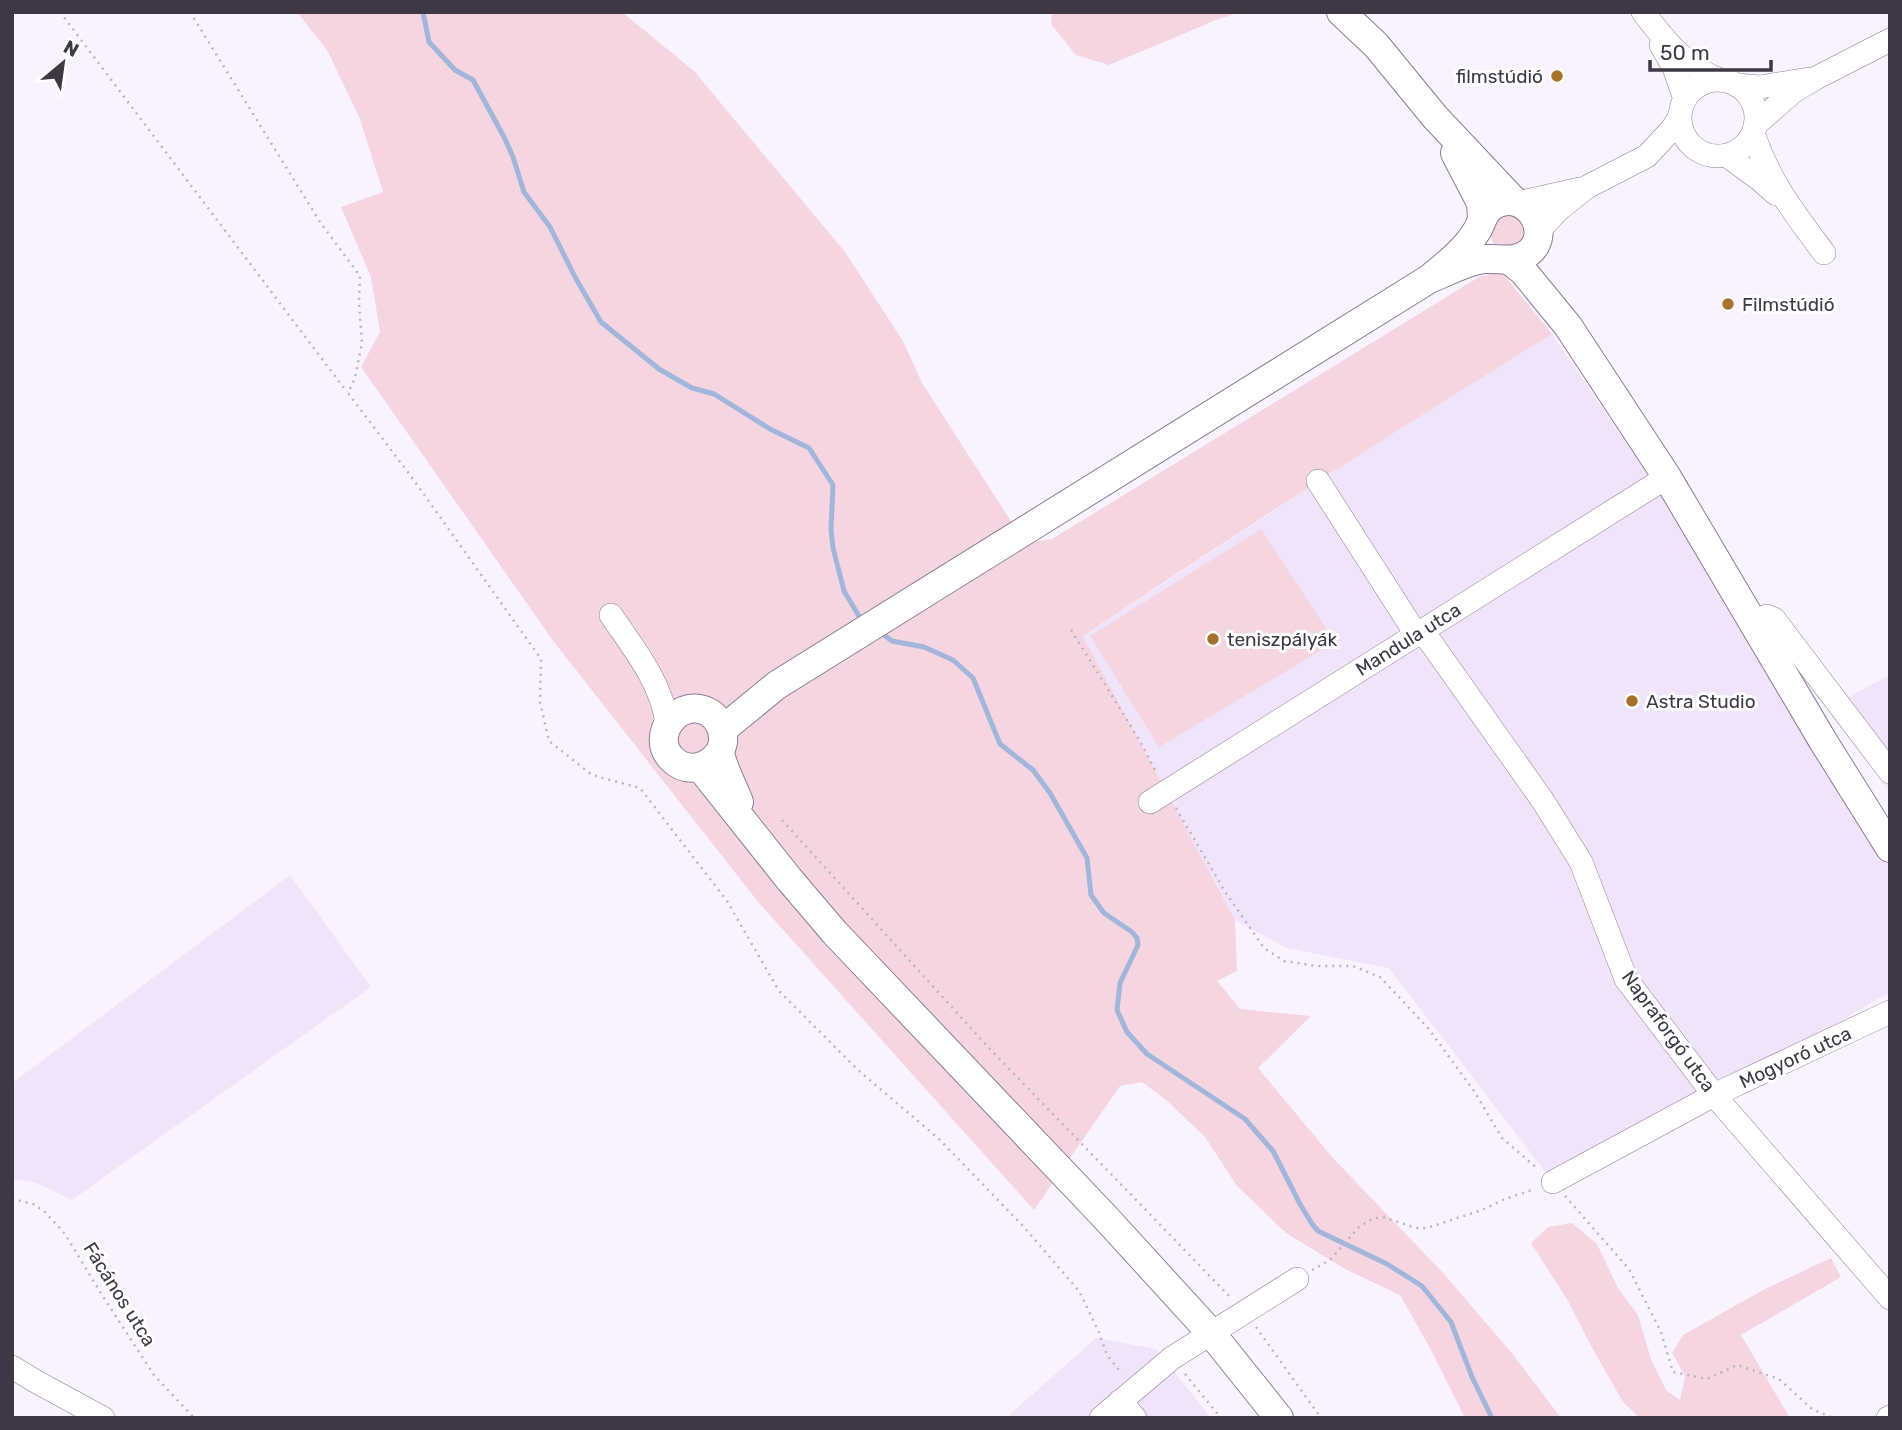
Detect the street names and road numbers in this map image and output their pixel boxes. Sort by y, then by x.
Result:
street label: Mandula utca [1352,598,1465,681]
street label: Napraforgó utca [1617,966,1720,1096]
street label: Mogyoró utca [1736,1021,1855,1093]
street label: Fácános utca [78,1238,161,1351]

